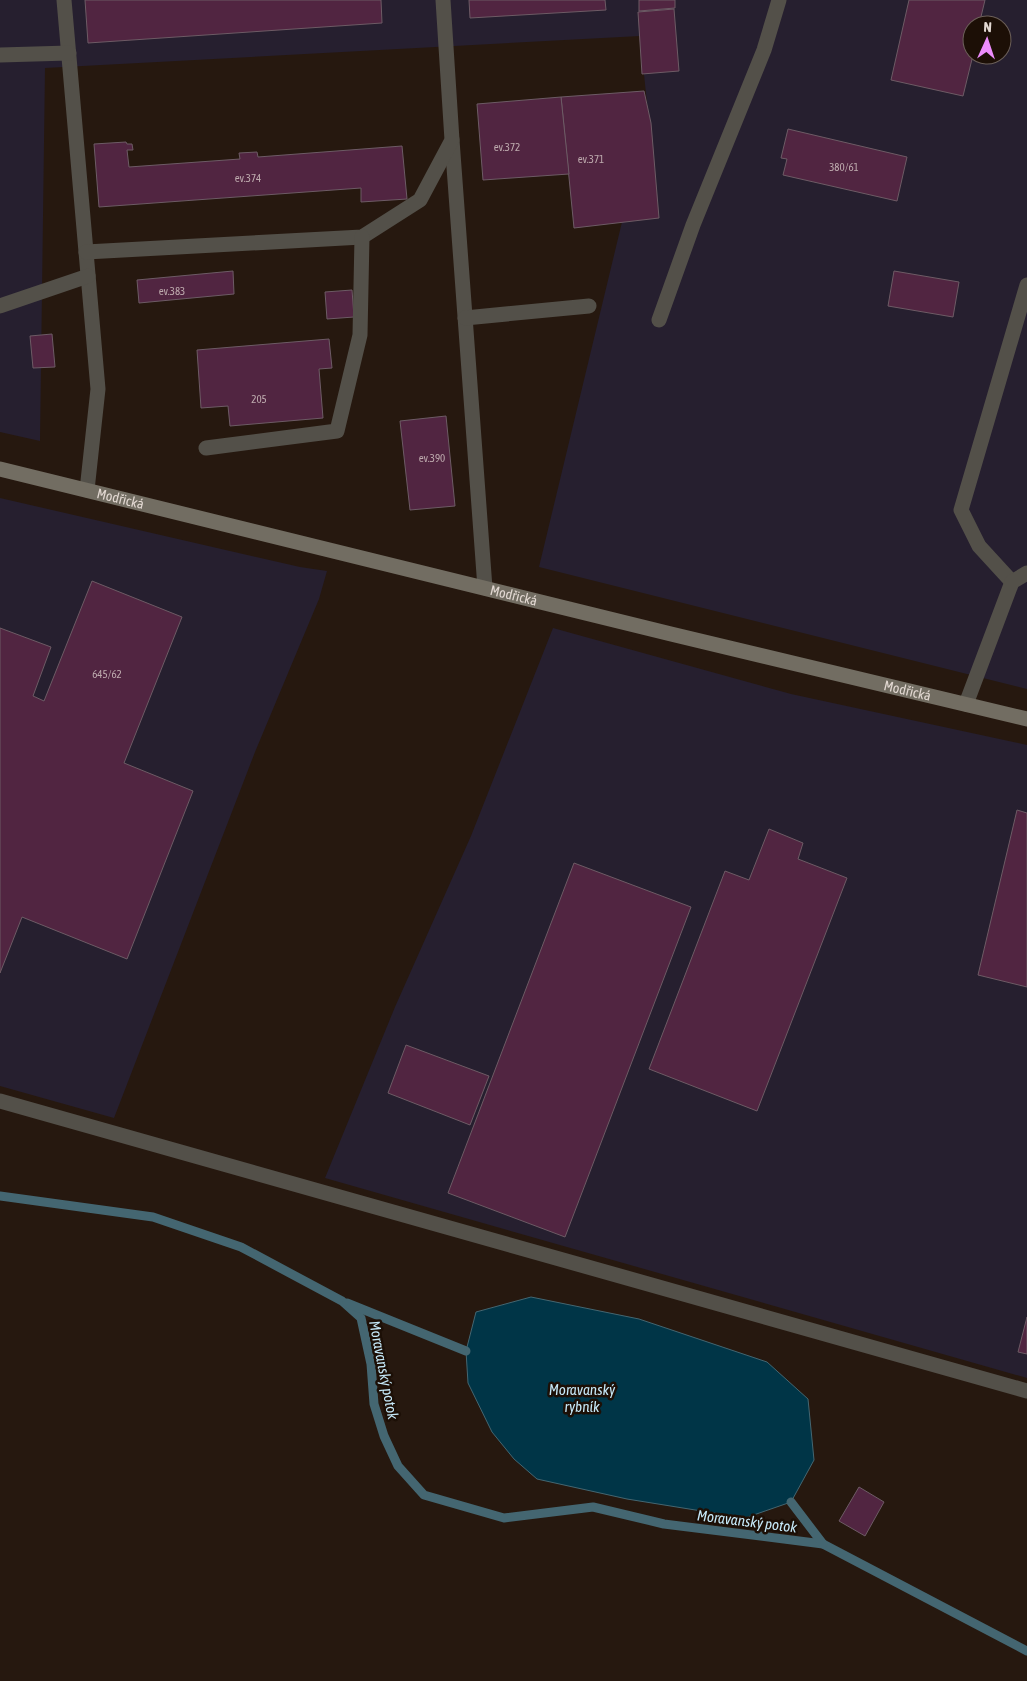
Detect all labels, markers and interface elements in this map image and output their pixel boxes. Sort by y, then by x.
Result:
north arrow [962,15,1012,65]
text: N [983,19,992,35]
house number: ev.372 [494,141,520,153]
house number: ev.371 [578,153,604,165]
house number: 380/61 [829,161,859,173]
house number: ev.374 [235,172,261,184]
house number: ev.383 [159,285,185,297]
house number: 205 [251,393,267,405]
house number: ev.390 [419,452,445,464]
street label: Modřická [95,485,146,512]
street label: Modřická [489,582,539,609]
house number: 645/62 [92,668,122,680]
street label: Modřická [882,677,933,704]
water label: Moravanský potok [366,1319,402,1421]
water label: Moravanský rybník [549,1381,616,1415]
water label: Moravanský potok [696,1506,798,1536]

